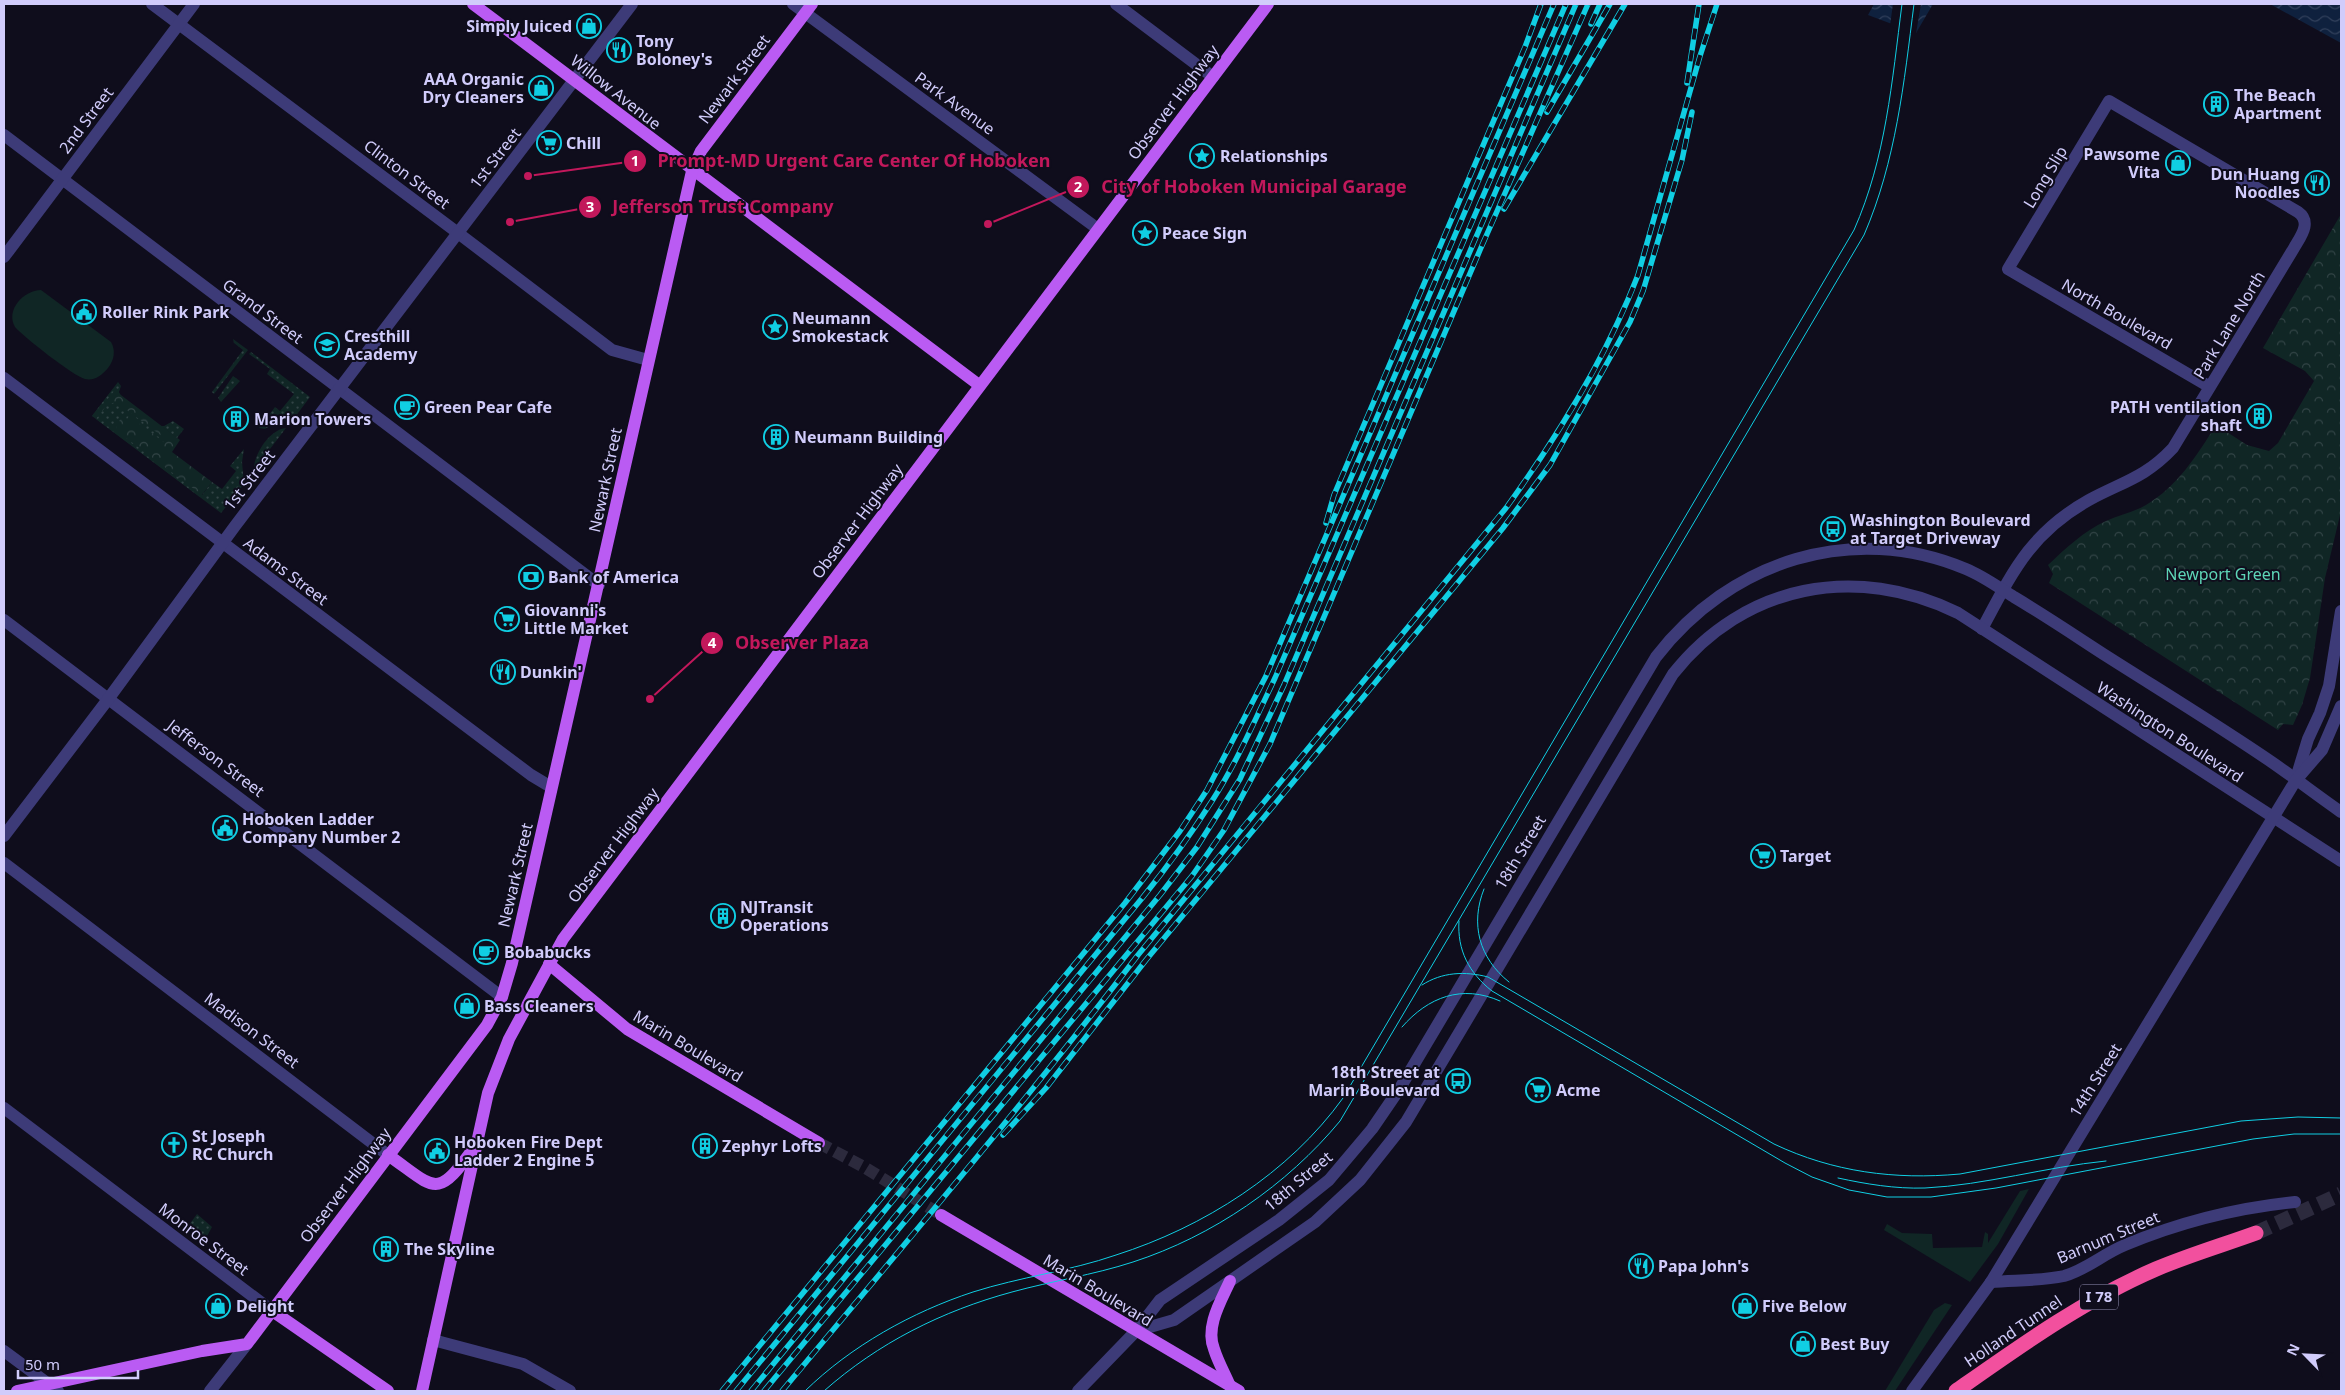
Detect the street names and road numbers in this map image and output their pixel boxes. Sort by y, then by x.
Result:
street label: Newark Street [693,30,775,128]
street label: Observer Highway [1122,39,1224,164]
street label: Willow Avenue [566,50,666,134]
street label: Park Avenue [910,66,1000,140]
street label: 2nd Street [54,82,118,158]
street label: 1st Street [464,123,526,193]
street label: Clinton Street [359,134,455,214]
street label: Long Slip [2018,142,2072,212]
street label: Park Lane North [2188,267,2270,383]
street label: Grand Street [218,273,308,349]
street label: North Boulevard [2058,273,2176,355]
street label: Newark Street [583,425,627,534]
street label: 1st Street [218,445,280,515]
street label: Observer Highway [806,458,908,583]
street label: Adams Street [239,532,333,610]
street label: Washington Boulevard [2093,676,2247,788]
street label: Jefferson Street [161,713,269,802]
street label: Observer Highway [562,782,664,907]
street label: 18th Street [1489,811,1551,893]
street label: Newark Street [492,820,538,929]
street label: Madison Street [200,987,304,1073]
street label: Marin Boulevard [629,1005,747,1087]
street label: 14th Street [2064,1039,2126,1121]
street label: Observer Highway [294,1122,396,1247]
street label: 18th Street [1259,1146,1337,1216]
street label: Monroe Street [154,1198,254,1280]
street label: Barnum Street [2053,1205,2163,1269]
street label: Marin Boulevard [1039,1249,1157,1331]
road number: I 78 [2080,1284,2118,1310]
street label: Holland Tunnel [1960,1290,2066,1372]

